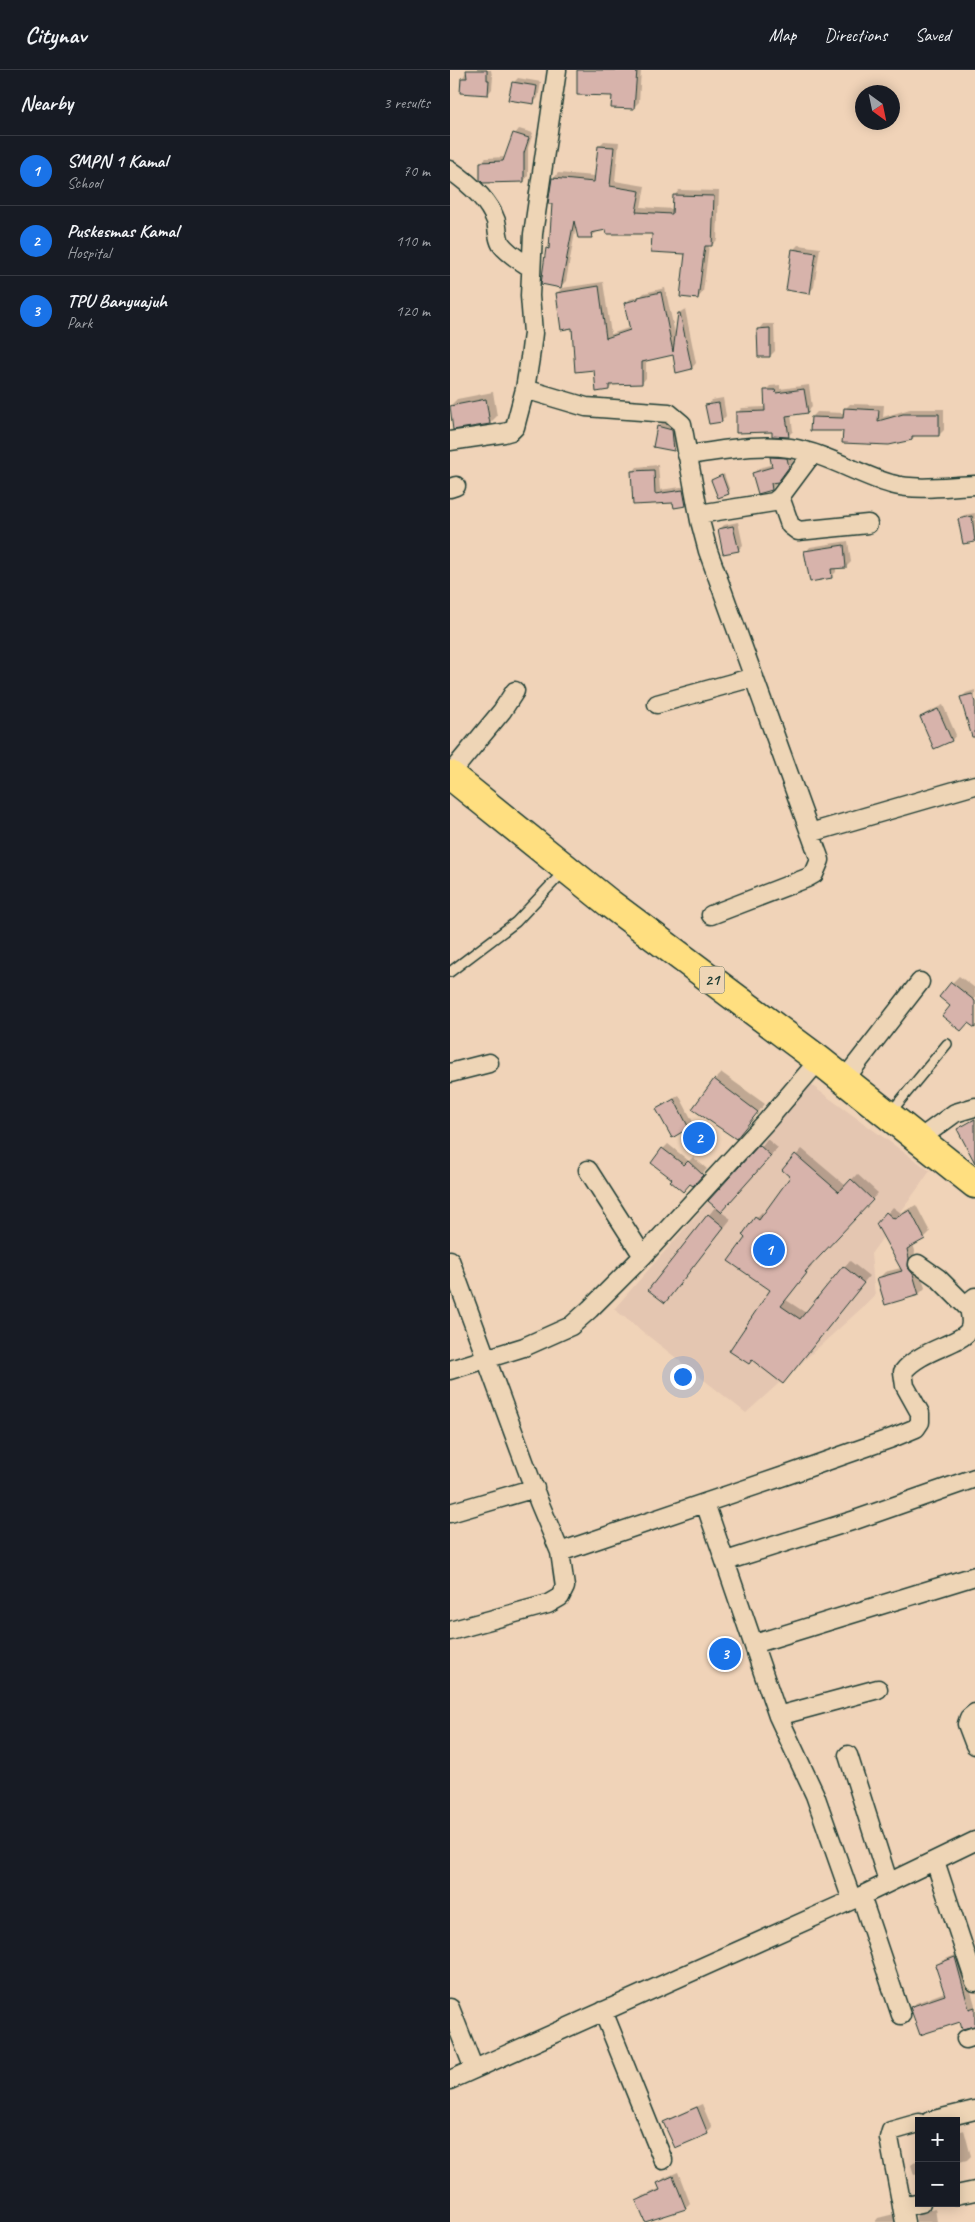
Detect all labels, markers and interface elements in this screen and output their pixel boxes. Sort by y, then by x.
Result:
text: Citynav [25,20,86,50]
text: Map [769,24,796,46]
text: Directions [824,24,887,46]
text: Saved [915,24,950,46]
north arrow [855,85,900,130]
text: Nearby [20,90,73,116]
text: 3 results [383,93,430,113]
text: SMPN 1 Kamal [67,149,168,173]
text: 1 [32,161,40,181]
text: 70 m [403,161,430,181]
text: School [67,173,101,193]
text: Puskesmas Kamal [67,219,178,243]
text: 2 [32,231,40,251]
text: 110 m [396,231,430,251]
text: Hospital [67,243,111,263]
text: TPU Banyuajuh [67,289,167,313]
text: 3 [32,301,40,321]
text: 120 m [396,301,430,321]
text: Park [67,313,92,333]
road number: 21 [700,966,724,994]
pin: 2 [683,1119,715,1157]
pin: 1 [753,1231,785,1269]
your location [670,1364,696,1390]
pin: 3 [709,1635,741,1673]
map controls [915,2117,960,2207]
button: + [915,2117,960,2162]
button: − [915,2162,960,2207]

